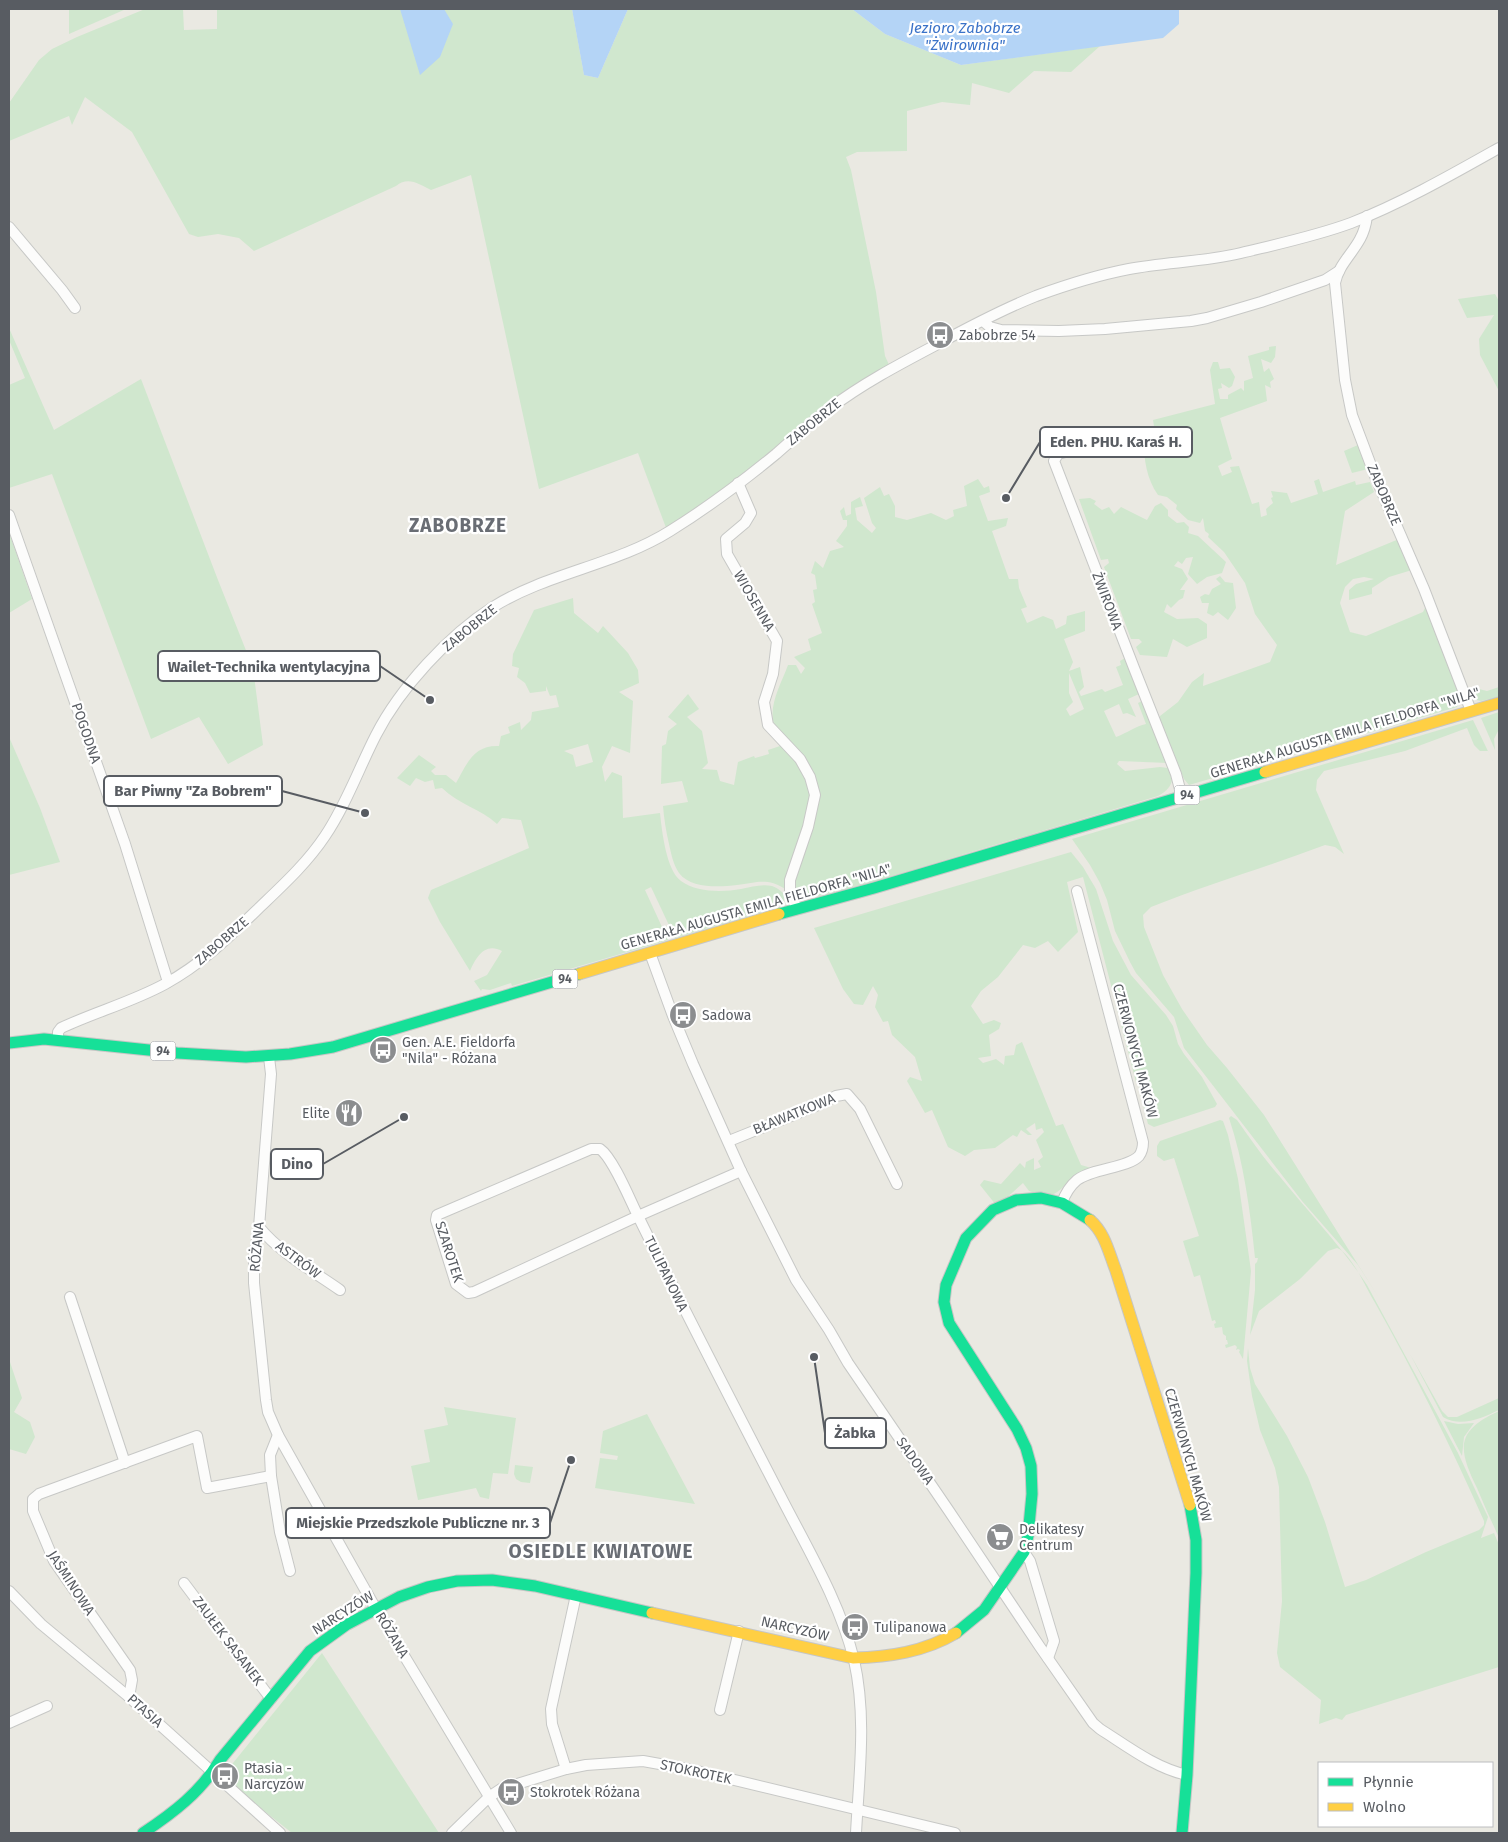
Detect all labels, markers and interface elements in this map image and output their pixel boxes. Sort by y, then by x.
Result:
water label: Jezioro Zabobrze "Żwirownia" [909,19,1021,54]
bus stop icon: Zabobrze 54 [925,320,955,350]
place label: Zabobrze 54 [959,327,1036,344]
street label: ZABOBRZE [783,395,845,449]
callout: Eden. PHU. Karaś H. [1040,427,1192,457]
text: Eden. PHU. Karaś H. [1050,433,1182,451]
street label: ZABOBRZE [1363,462,1405,528]
district label: ZABOBRZE [409,514,507,537]
street label: WIOSENNA [730,567,778,635]
street label: ŻWIROWA [1088,569,1127,632]
street label: ZABOBRZE [439,601,501,655]
callout: Wailet-Technika wentylacyjna [158,651,380,681]
text: Wailet-Technika wentylacyjna [168,658,370,676]
street label: GENERAŁA AUGUSTA EMILA FIELDORFA "NILA" [1208,684,1482,782]
street label: POGODNA [68,700,104,766]
callout: Bar Piwny "Za Bobrem" [104,776,282,806]
text: Bar Piwny "Za Bobrem" [114,782,272,800]
road number: 94 [1174,786,1200,804]
street label: GENERAŁA AUGUSTA EMILA FIELDORFA "NILA" [619,860,893,954]
street label: ZABOBRZE [192,913,252,969]
road number: 94 [552,970,578,989]
street label: CZERWONYCH MAKÓW [1109,982,1162,1120]
bus stop icon: Sadowa [668,1000,698,1030]
place label: Sadowa [702,1007,751,1024]
place label: Gen. A.E. Fieldorfa "Nila" - Różana [402,1034,516,1067]
bus stop icon: Gen. A.E. Fieldorfa "Nila" - Różana [368,1035,398,1065]
road number: 94 [150,1042,176,1060]
street label: BŁAWATKOWA [750,1090,838,1138]
restaurant icon: Elite [334,1098,364,1128]
place label: Elite [302,1105,330,1122]
callout: Dino [271,1149,323,1179]
text: Dino [281,1155,313,1173]
street label: SZAROTEK [431,1219,467,1285]
street label: RÓŻANA [245,1221,268,1273]
street label: TULIPANOWA [640,1234,692,1314]
street label: ASTRÓW [272,1237,325,1283]
street label: CZERWONYCH MAKÓW [1161,1386,1216,1524]
callout: Żabka [825,1418,886,1448]
text: Żabka [834,1424,876,1442]
street label: SADOWA [893,1434,937,1488]
callout: Miejskie Przedszkole Publiczne nr. 3 [286,1508,550,1538]
text: Miejskie Przedszkole Publiczne nr. 3 [296,1514,540,1532]
place label: Delikatesy Centrum [1019,1521,1084,1554]
supermarket icon: Delikatesy Centrum [985,1522,1015,1552]
district label: OSIEDLE KWIATOWE [509,1540,693,1563]
street label: JAŚMINOWA [44,1547,99,1619]
street label: NARCYZÓW [309,1586,377,1639]
street label: ZAUŁEK SASANEK [189,1593,268,1690]
street label: RÓŻANA [372,1608,413,1661]
street label: NARCYZÓW [759,1612,831,1645]
bus stop icon: Tulipanowa [840,1612,870,1642]
place label: Tulipanowa [874,1619,947,1636]
street label: PTASIA [124,1691,166,1731]
street label: STOKROTEK [659,1756,734,1788]
place label: Ptasia - Narcyzów [244,1760,304,1793]
bus stop icon: Ptasia - Narcyzów [210,1761,240,1791]
legend [1318,1762,1493,1827]
text: Płynnie [1363,1773,1414,1791]
bus stop icon: Stokrotek Różana [496,1777,526,1807]
place label: Stokrotek Różana [530,1784,640,1801]
text: Wolno [1363,1798,1406,1816]

